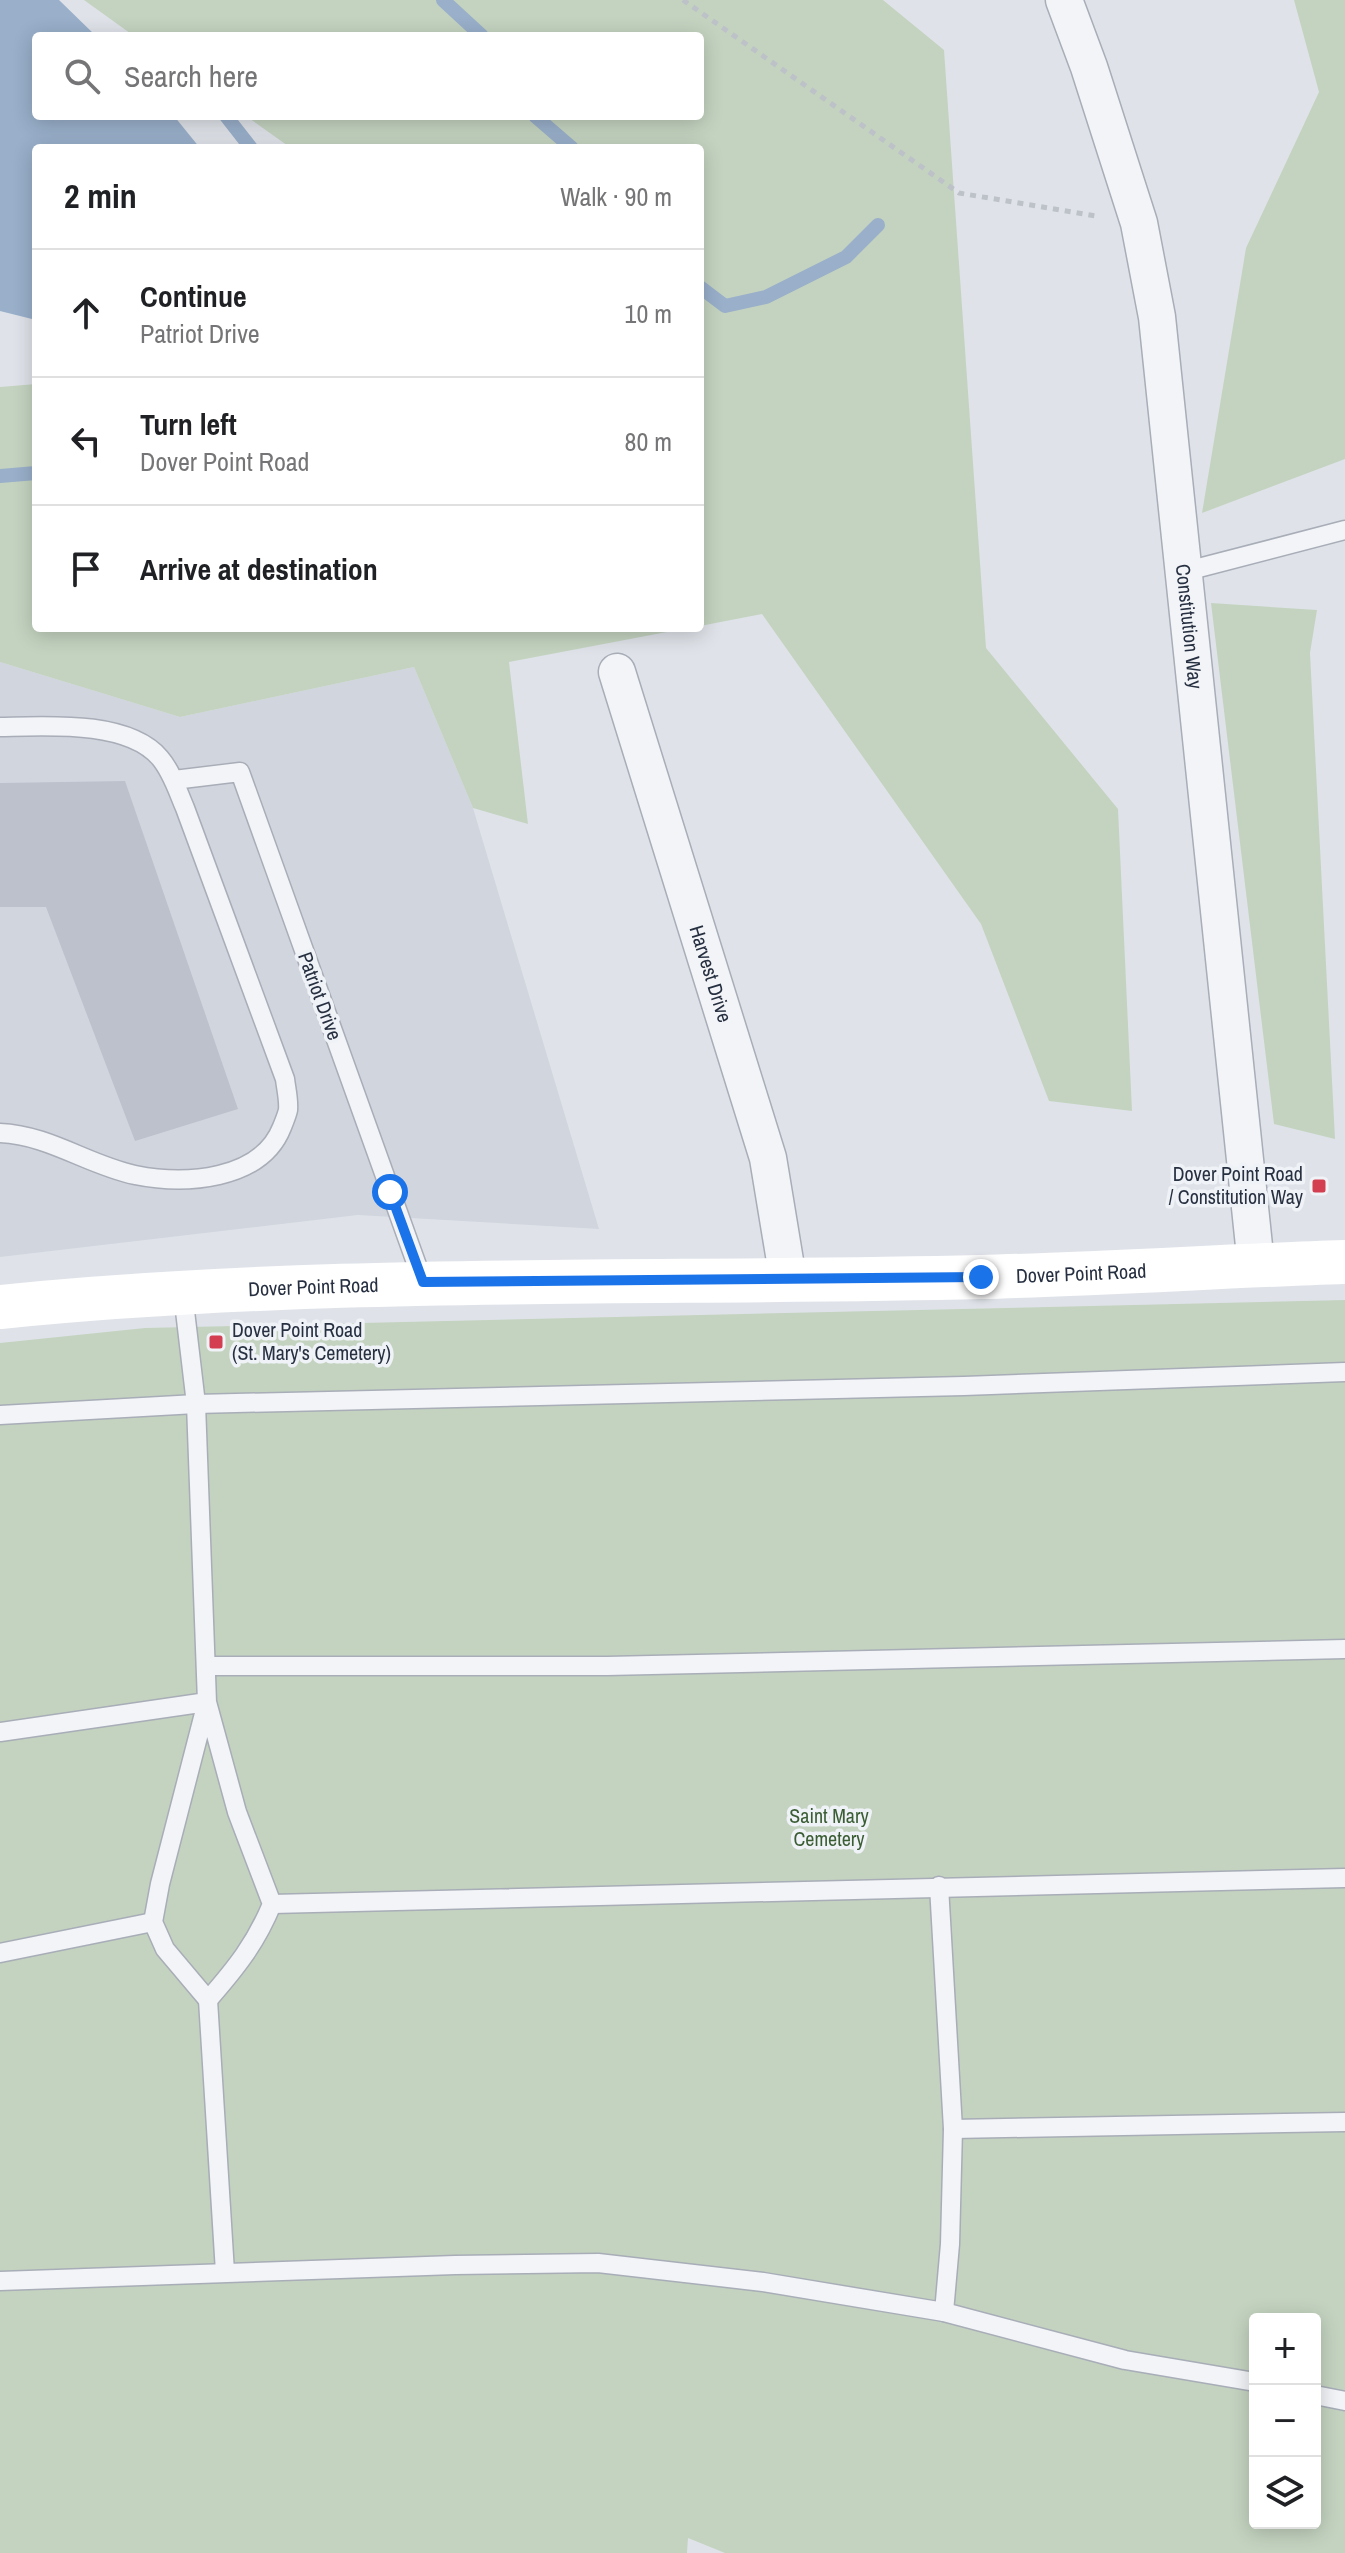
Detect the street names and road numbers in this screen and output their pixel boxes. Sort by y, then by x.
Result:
street label: Constitution Way [1170,563,1210,691]
street label: Harvest Drive [683,922,739,1026]
street label: Patriot Drive [292,948,349,1044]
street label: Dover Point Road [1016,1257,1147,1289]
street label: Dover Point Road [248,1271,379,1302]

